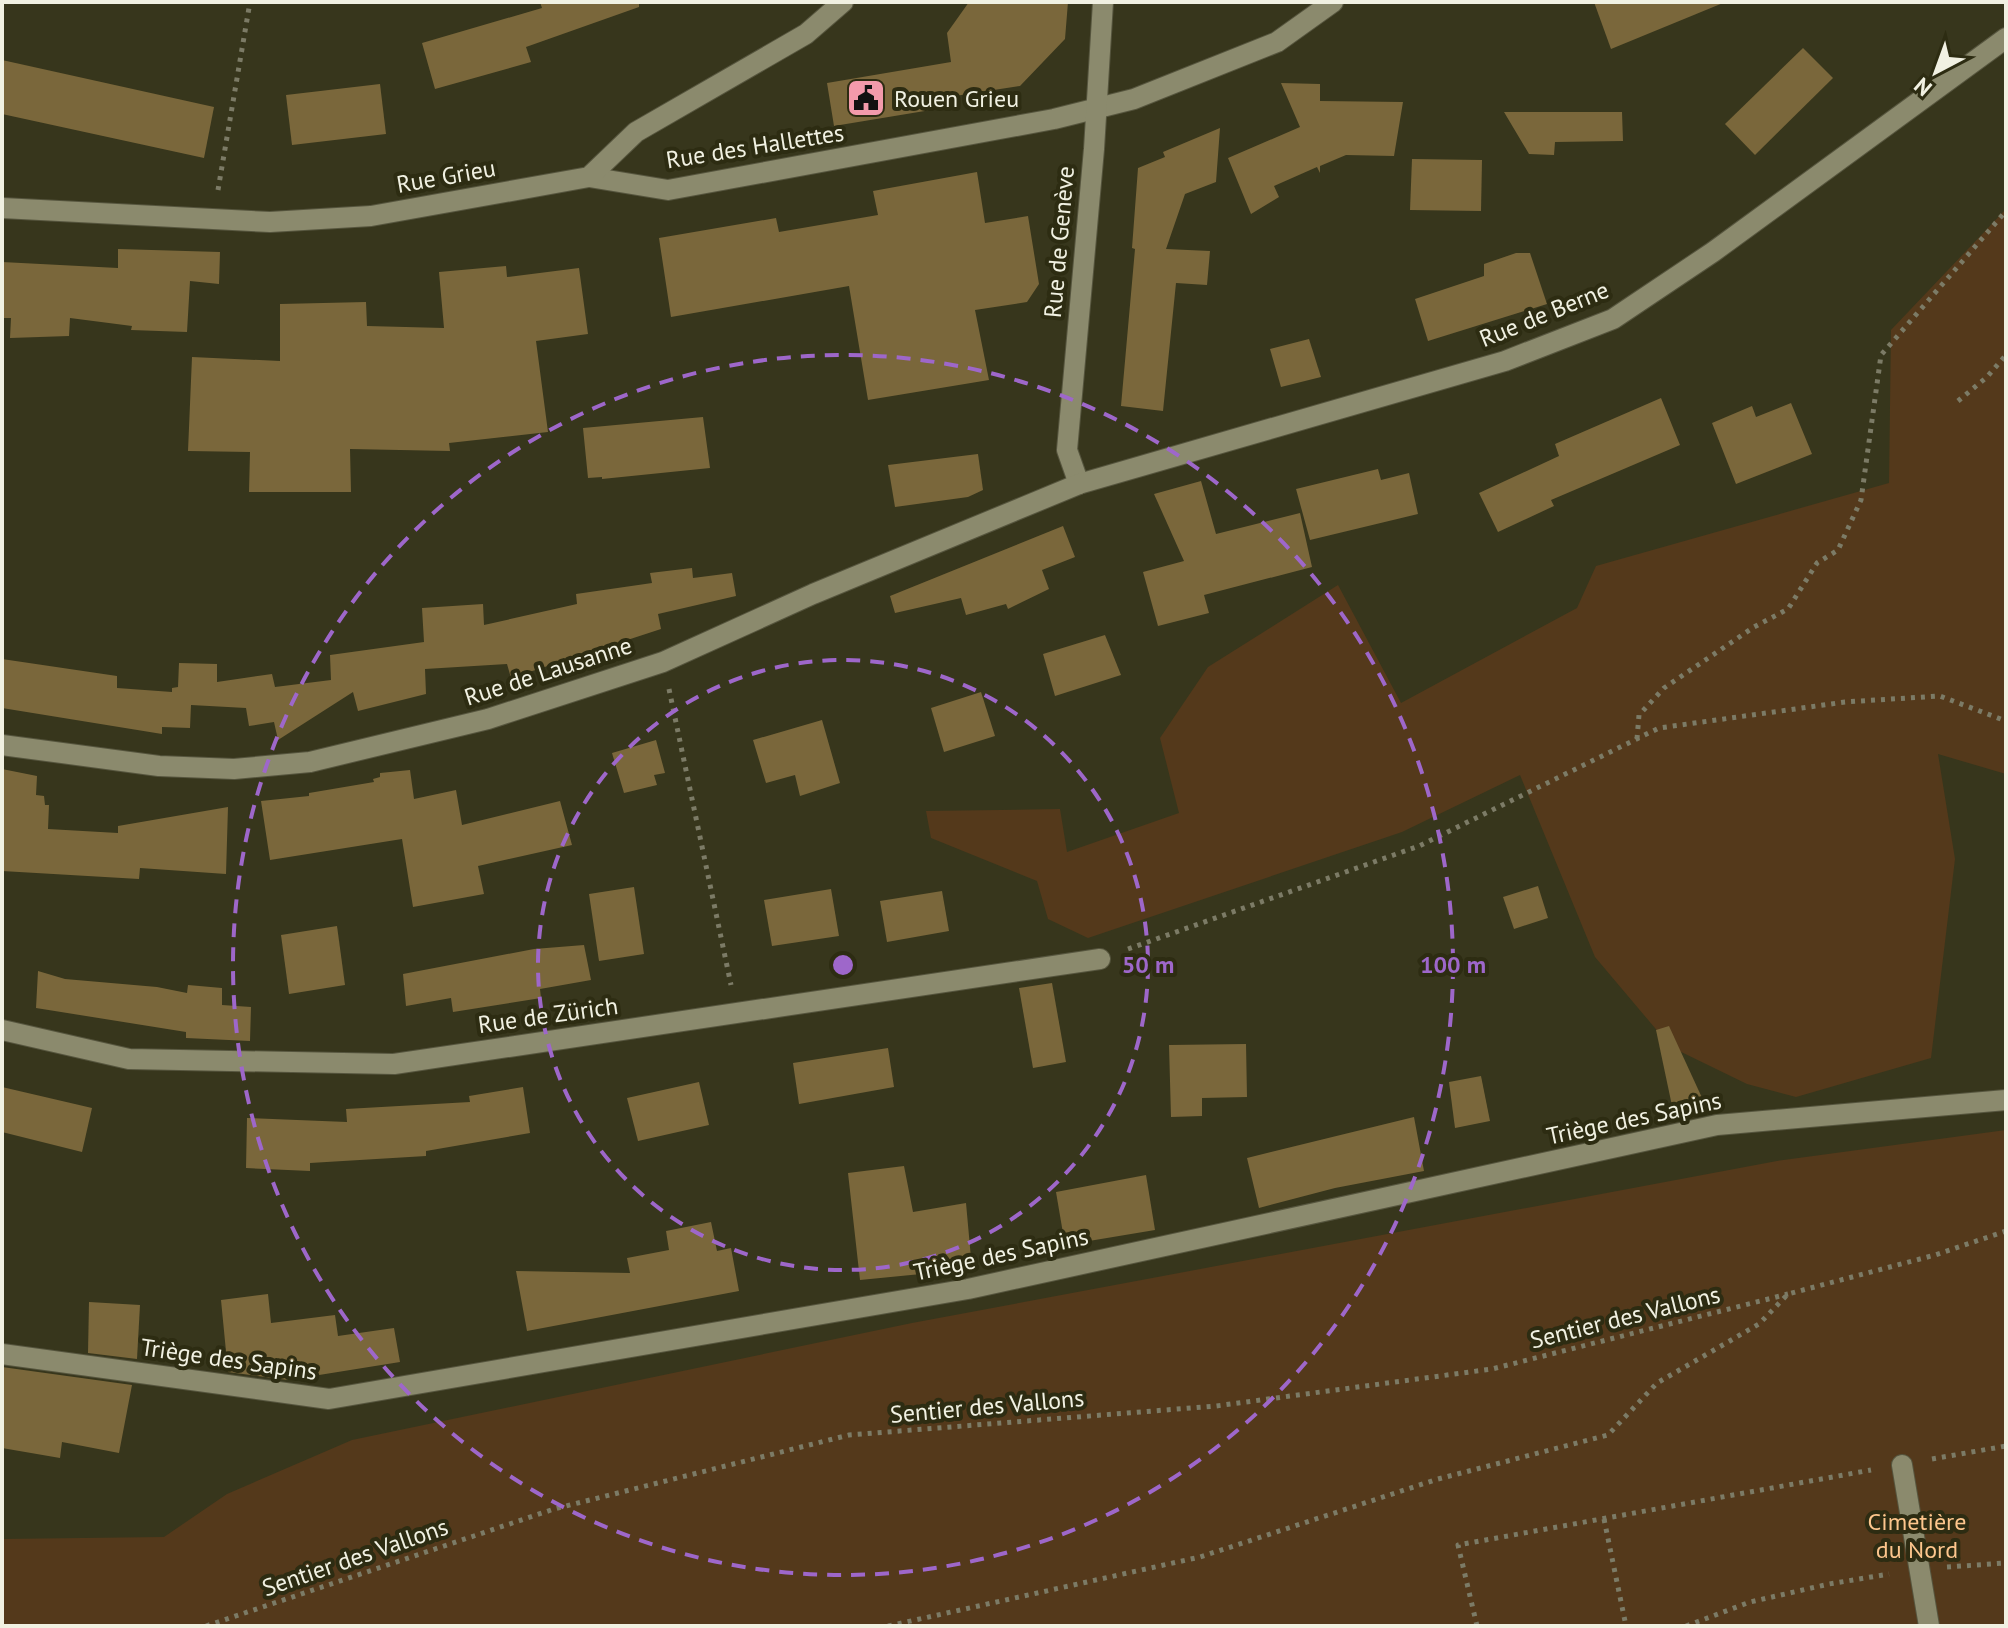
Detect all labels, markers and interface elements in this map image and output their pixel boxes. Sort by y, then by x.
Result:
north arrow [1896,32,1976,112]
text: N [1908,72,1938,102]
public building icon: Rouen Grieu [845,77,887,119]
place label: Rouen Grieu [894,83,1019,114]
street label: Rue des Hallettes [664,117,846,175]
street label: Rue Grieu [394,152,498,200]
street label: Rue de Genève [1037,165,1081,319]
street label: Rue de Berne [1475,274,1613,354]
street label: Rue de Lausanne [460,629,636,713]
text: 50 m [1122,949,1174,980]
text: 100 m [1420,949,1486,980]
centre of rings [829,951,857,979]
street label: Rue de Zürich [476,990,620,1040]
street label: Triège des Sapins [1544,1084,1724,1152]
street label: Triège des Sapins [911,1220,1091,1288]
street label: Sentier des Vallons [1527,1278,1723,1356]
street label: Triège des Sapins [139,1331,319,1387]
street label: Sentier des Vallons [889,1382,1085,1430]
park label: Cimetière du Nord [1868,1506,1966,1565]
street label: Sentier des Vallons [258,1511,452,1603]

